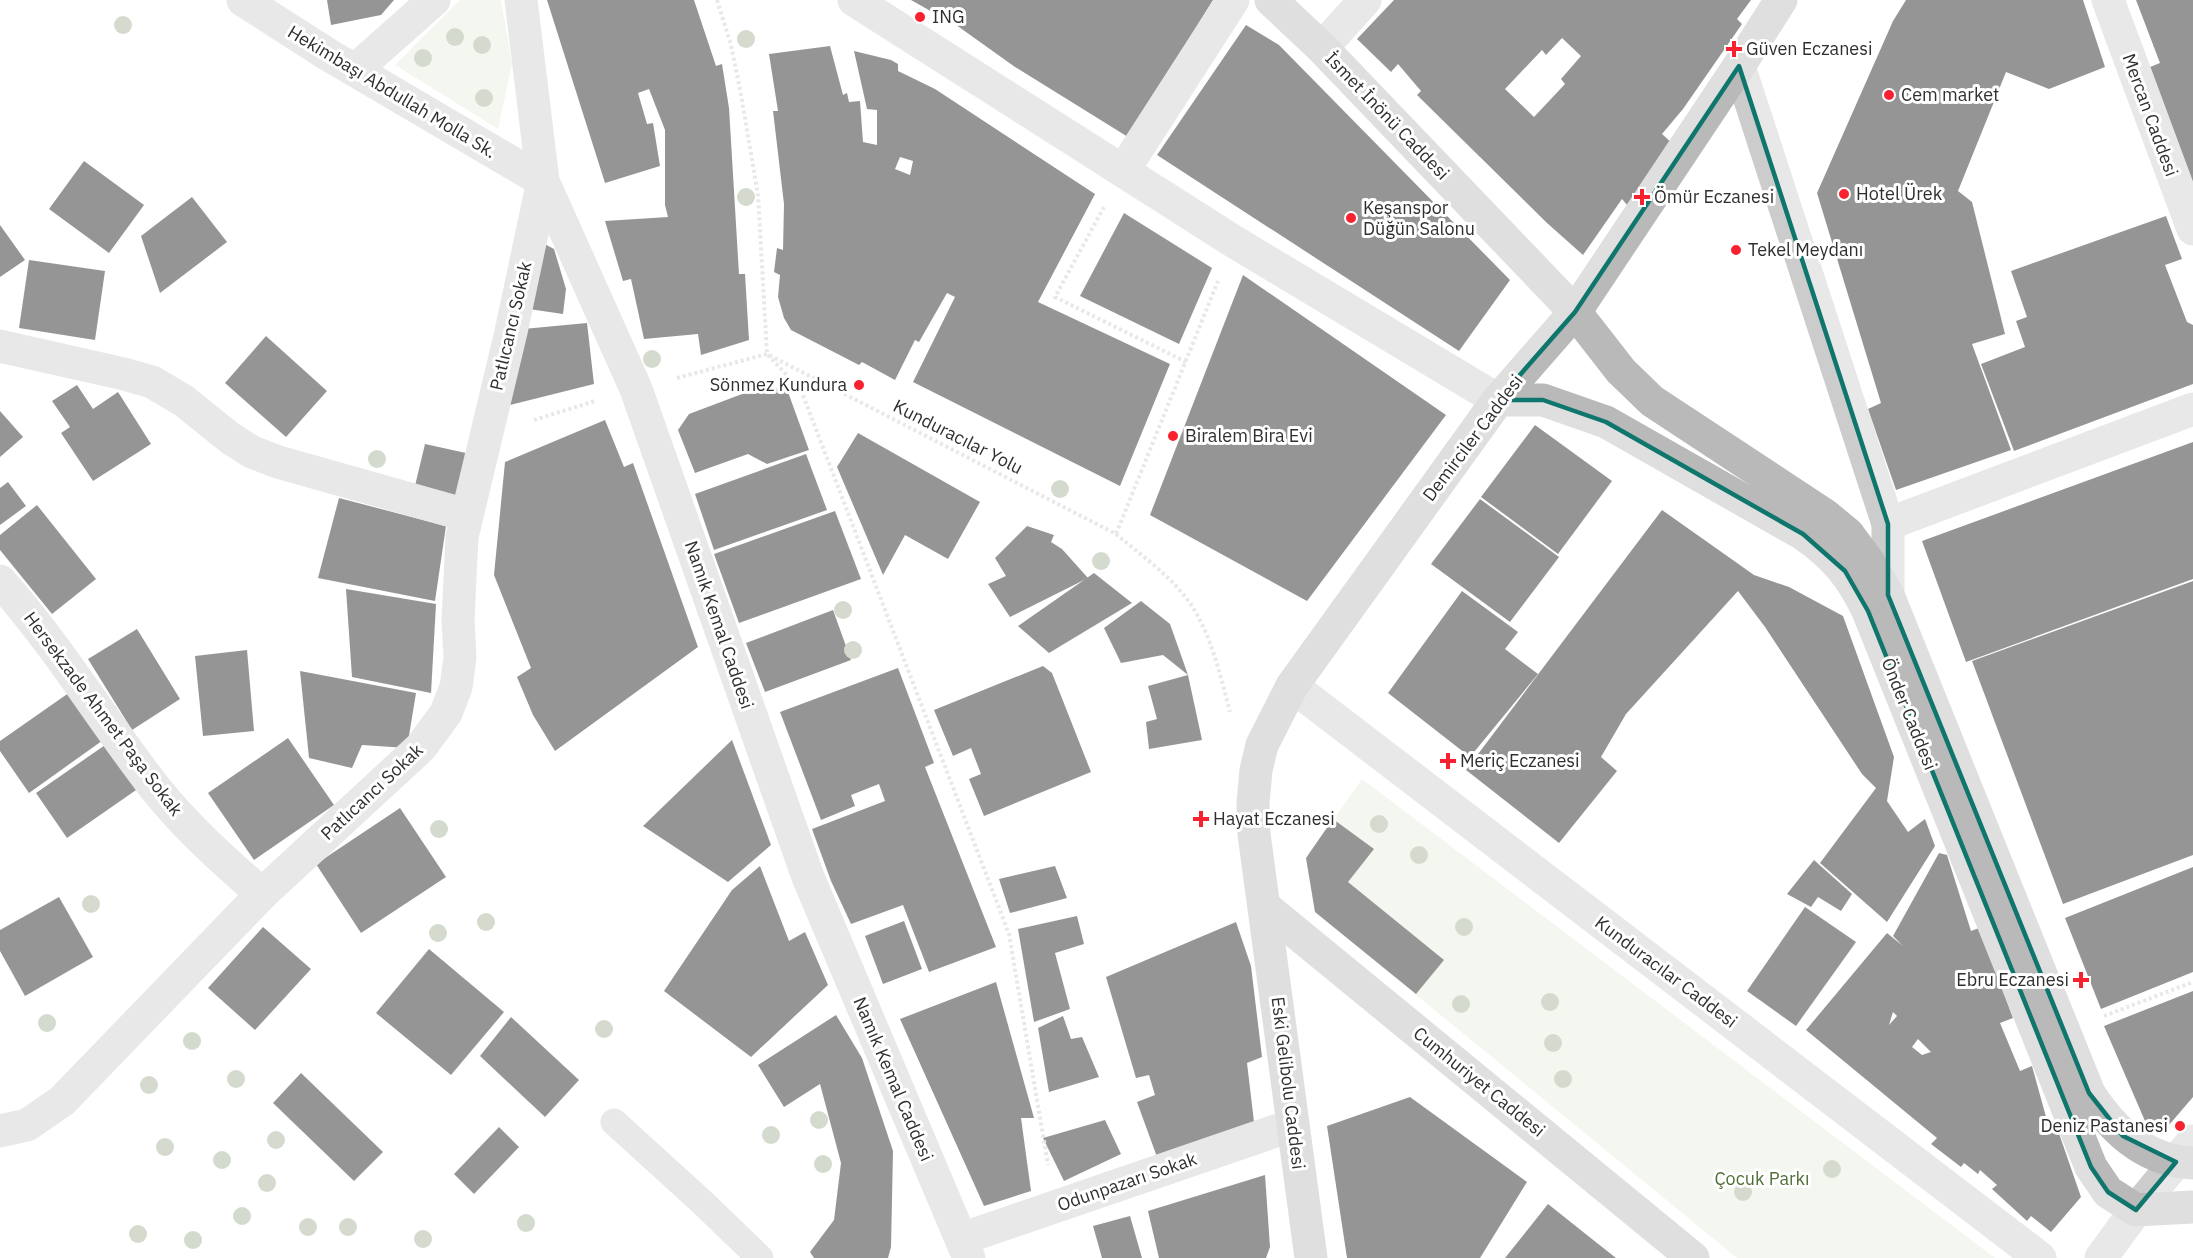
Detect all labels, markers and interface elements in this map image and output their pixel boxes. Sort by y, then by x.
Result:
place label: ING [932,5,964,28]
marker: ING [913,10,927,24]
street label: Hekimbaşı Abdullah Molla Sk. [284,20,501,163]
place label: Güven Eczanesi [1746,37,1873,60]
marker: Güven Eczanesi [1727,42,1741,56]
street label: İsmet İnönü Caddesi [1320,47,1454,184]
street label: Mercan Caddesi [2118,50,2183,179]
place label: Cem market [1901,83,1999,106]
marker: Cem market [1882,88,1896,102]
place label: Hotel Ürek [1856,182,1943,205]
place label: Ömür Eczanesi [1654,185,1774,208]
marker: Hotel Ürek [1837,187,1851,201]
marker: Ömür Eczanesi [1635,190,1649,204]
place label: Keşanspor Düğün Salonu [1363,196,1475,240]
marker: Keşanspor Düğün Salonu [1344,211,1358,225]
place label: Tekel Meydanı [1748,238,1863,261]
marker: Tekel Meydanı [1729,243,1743,257]
street label: Patlıcancı Sokak [484,259,537,393]
street label: Demirciler Caddesi [1417,370,1528,506]
place label: Sönmez Kundura [710,373,847,396]
marker: Sönmez Kundura [852,378,866,392]
street label: Kunduracılar Yolu [890,394,1027,479]
place label: Biralem Bira Evi [1185,424,1313,447]
marker: Biralem Bira Evi [1166,429,1180,443]
street label: Namık Kemal Caddesi [680,538,759,712]
street label: Hersekzade Ahmet Paşa Sokak [19,607,188,821]
street label: Önder Caddesi [1877,654,1942,773]
street label: Patlıcancı Sokak [316,738,428,845]
place label: Meriç Eczanesi [1460,749,1580,772]
marker: Meriç Eczanesi [1441,754,1455,768]
place label: Hayat Eczanesi [1213,807,1335,830]
marker: Hayat Eczanesi [1194,812,1208,826]
street label: Kunduracılar Caddesi [1591,911,1742,1033]
place label: Ebru Eczanesi [1956,968,2069,991]
marker: Ebru Eczanesi [2074,973,2088,987]
street label: Namık Kemal Caddesi [848,993,939,1164]
street label: Eski Gelibolu Caddesi [1266,995,1311,1171]
street label: Cumhuriyet Caddesi [1409,1021,1550,1142]
place label: Deniz Pastanesi [2040,1114,2168,1137]
marker: Deniz Pastanesi [2173,1119,2187,1133]
street label: Odunpazarı Sokak [1054,1147,1200,1216]
park label: Çocuk Parkı [1714,1167,1810,1190]

